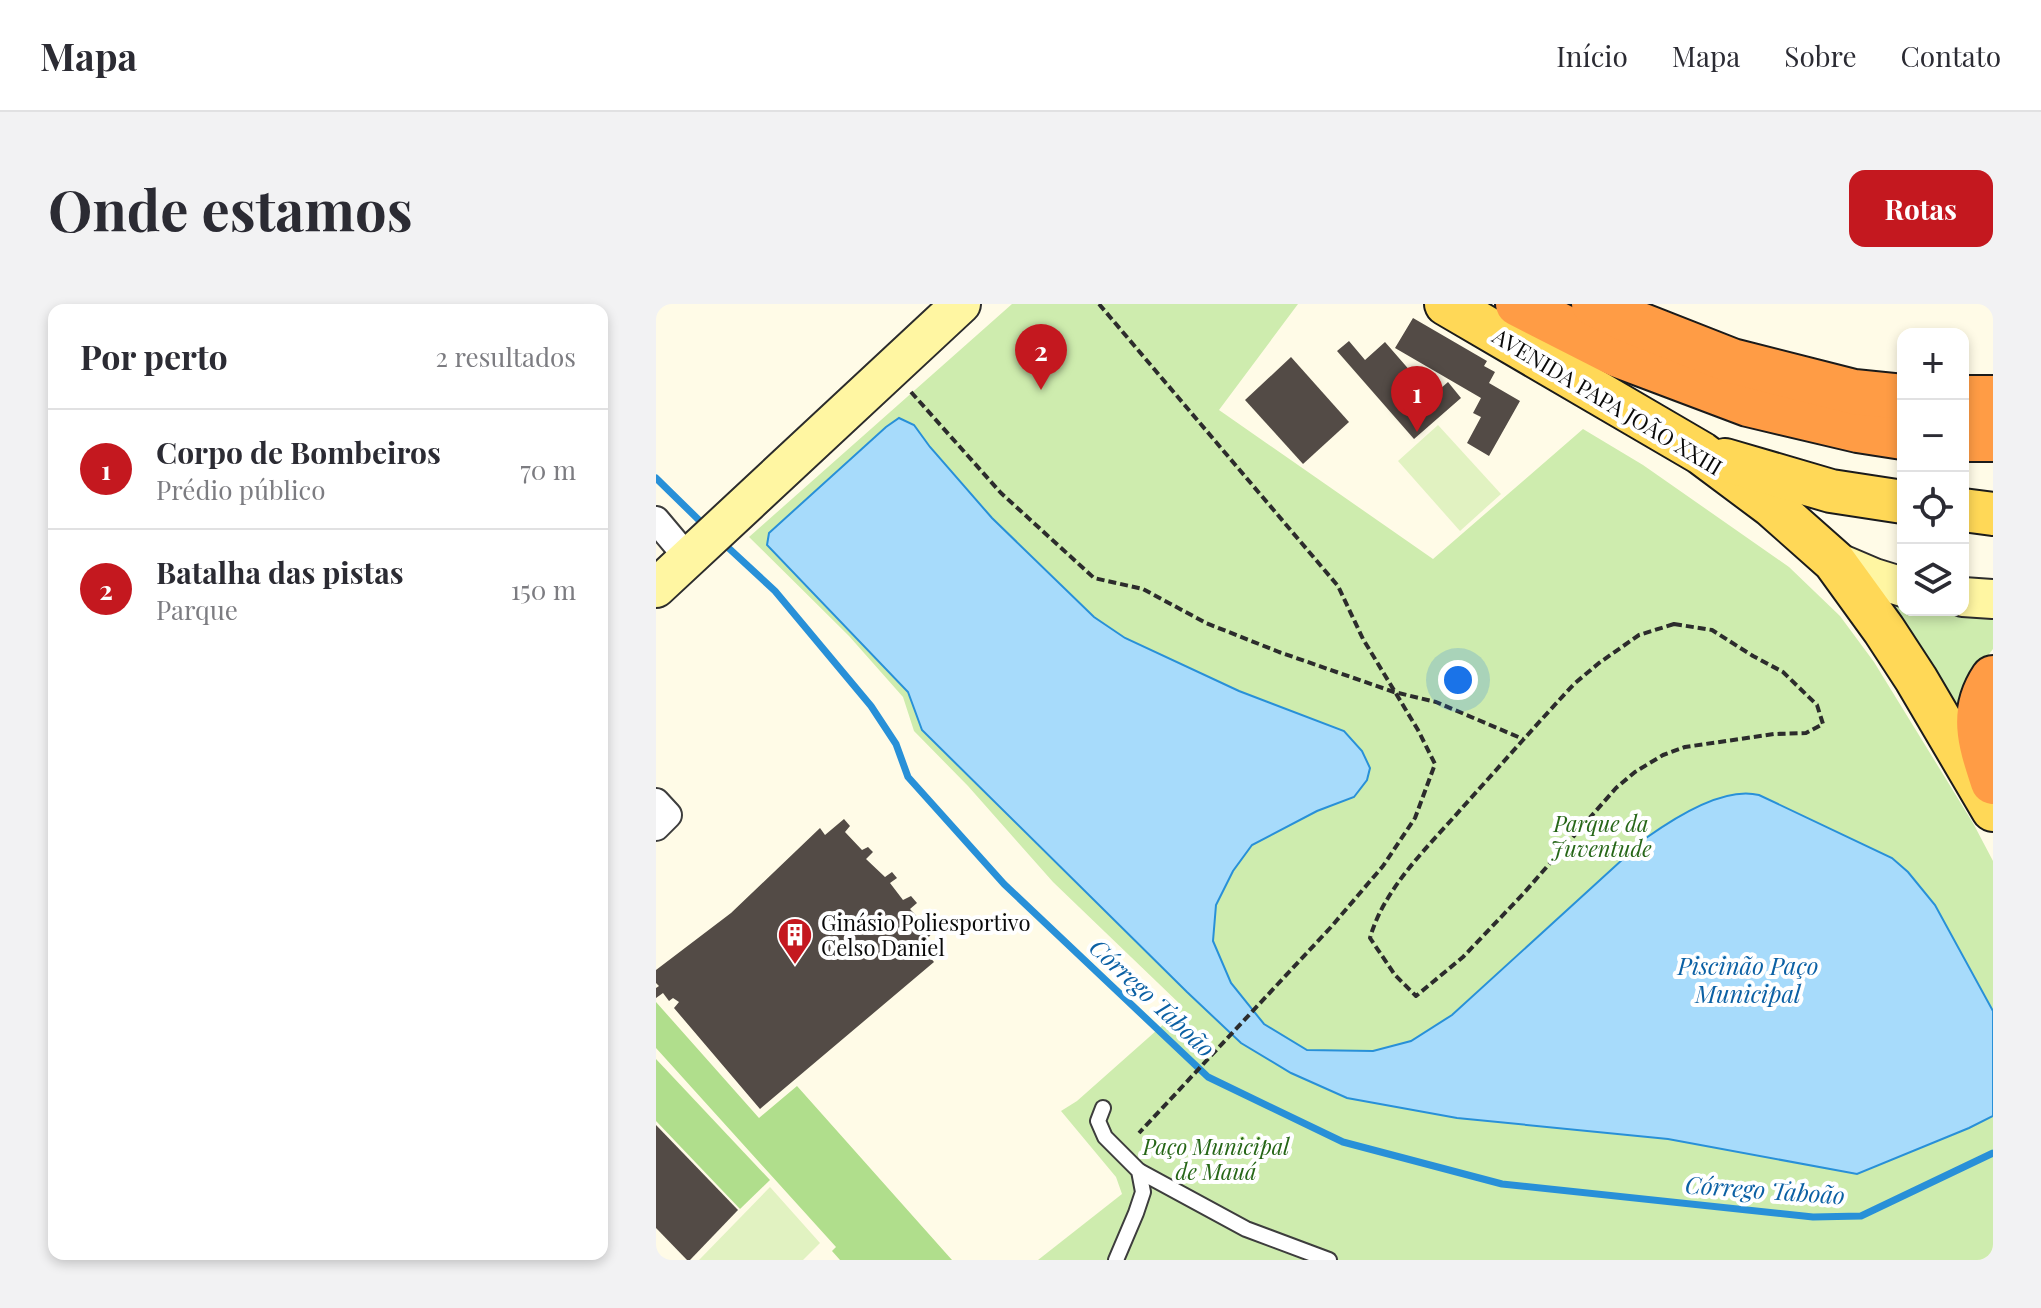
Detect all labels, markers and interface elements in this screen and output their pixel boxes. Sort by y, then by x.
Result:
text: Mapa [40,30,137,81]
text: Início [1556,37,1628,74]
text: Mapa [1672,37,1740,74]
text: Sobre [1784,37,1857,74]
text: Contato [1901,37,2001,74]
button: Rotas [1849,170,1993,247]
text: Onde estamos [48,171,413,246]
street label: AVENIDA PAPA JOÃO XXIII [1487,320,1728,482]
pin: 2 [1015,324,1067,390]
map controls [1897,328,1969,616]
button: + [1897,328,1969,400]
text: Por perto [80,333,228,379]
text: 2 resultados [436,339,576,374]
pin: 1 [1391,366,1443,432]
button: − [1897,400,1969,472]
text: Corpo de Bombeiros [156,432,441,472]
text: 1 [101,452,111,487]
text: 70 m [520,452,576,487]
text: Prédio público [156,472,325,507]
button: locate [1897,472,1969,544]
button: layers [1897,544,1969,616]
text: Batalha das pistas [156,552,404,592]
text: 2 [99,572,113,607]
text: 150 m [511,572,576,607]
text: Parque [156,592,238,627]
your location [1438,660,1478,700]
park label: Parque da Juventude [1550,808,1652,863]
place label: Ginásio Poliesportivo Celso Daniel [821,907,1030,962]
building icon: Ginásio Poliesportivo Celso Daniel [776,916,814,966]
water label: Córrego Taboão [1084,931,1222,1063]
water label: Piscinão Paço Municipal [1677,949,1818,1009]
park label: Paço Municipal de Mauá [1142,1131,1290,1186]
water label: Córrego Taboão [1684,1167,1846,1211]

